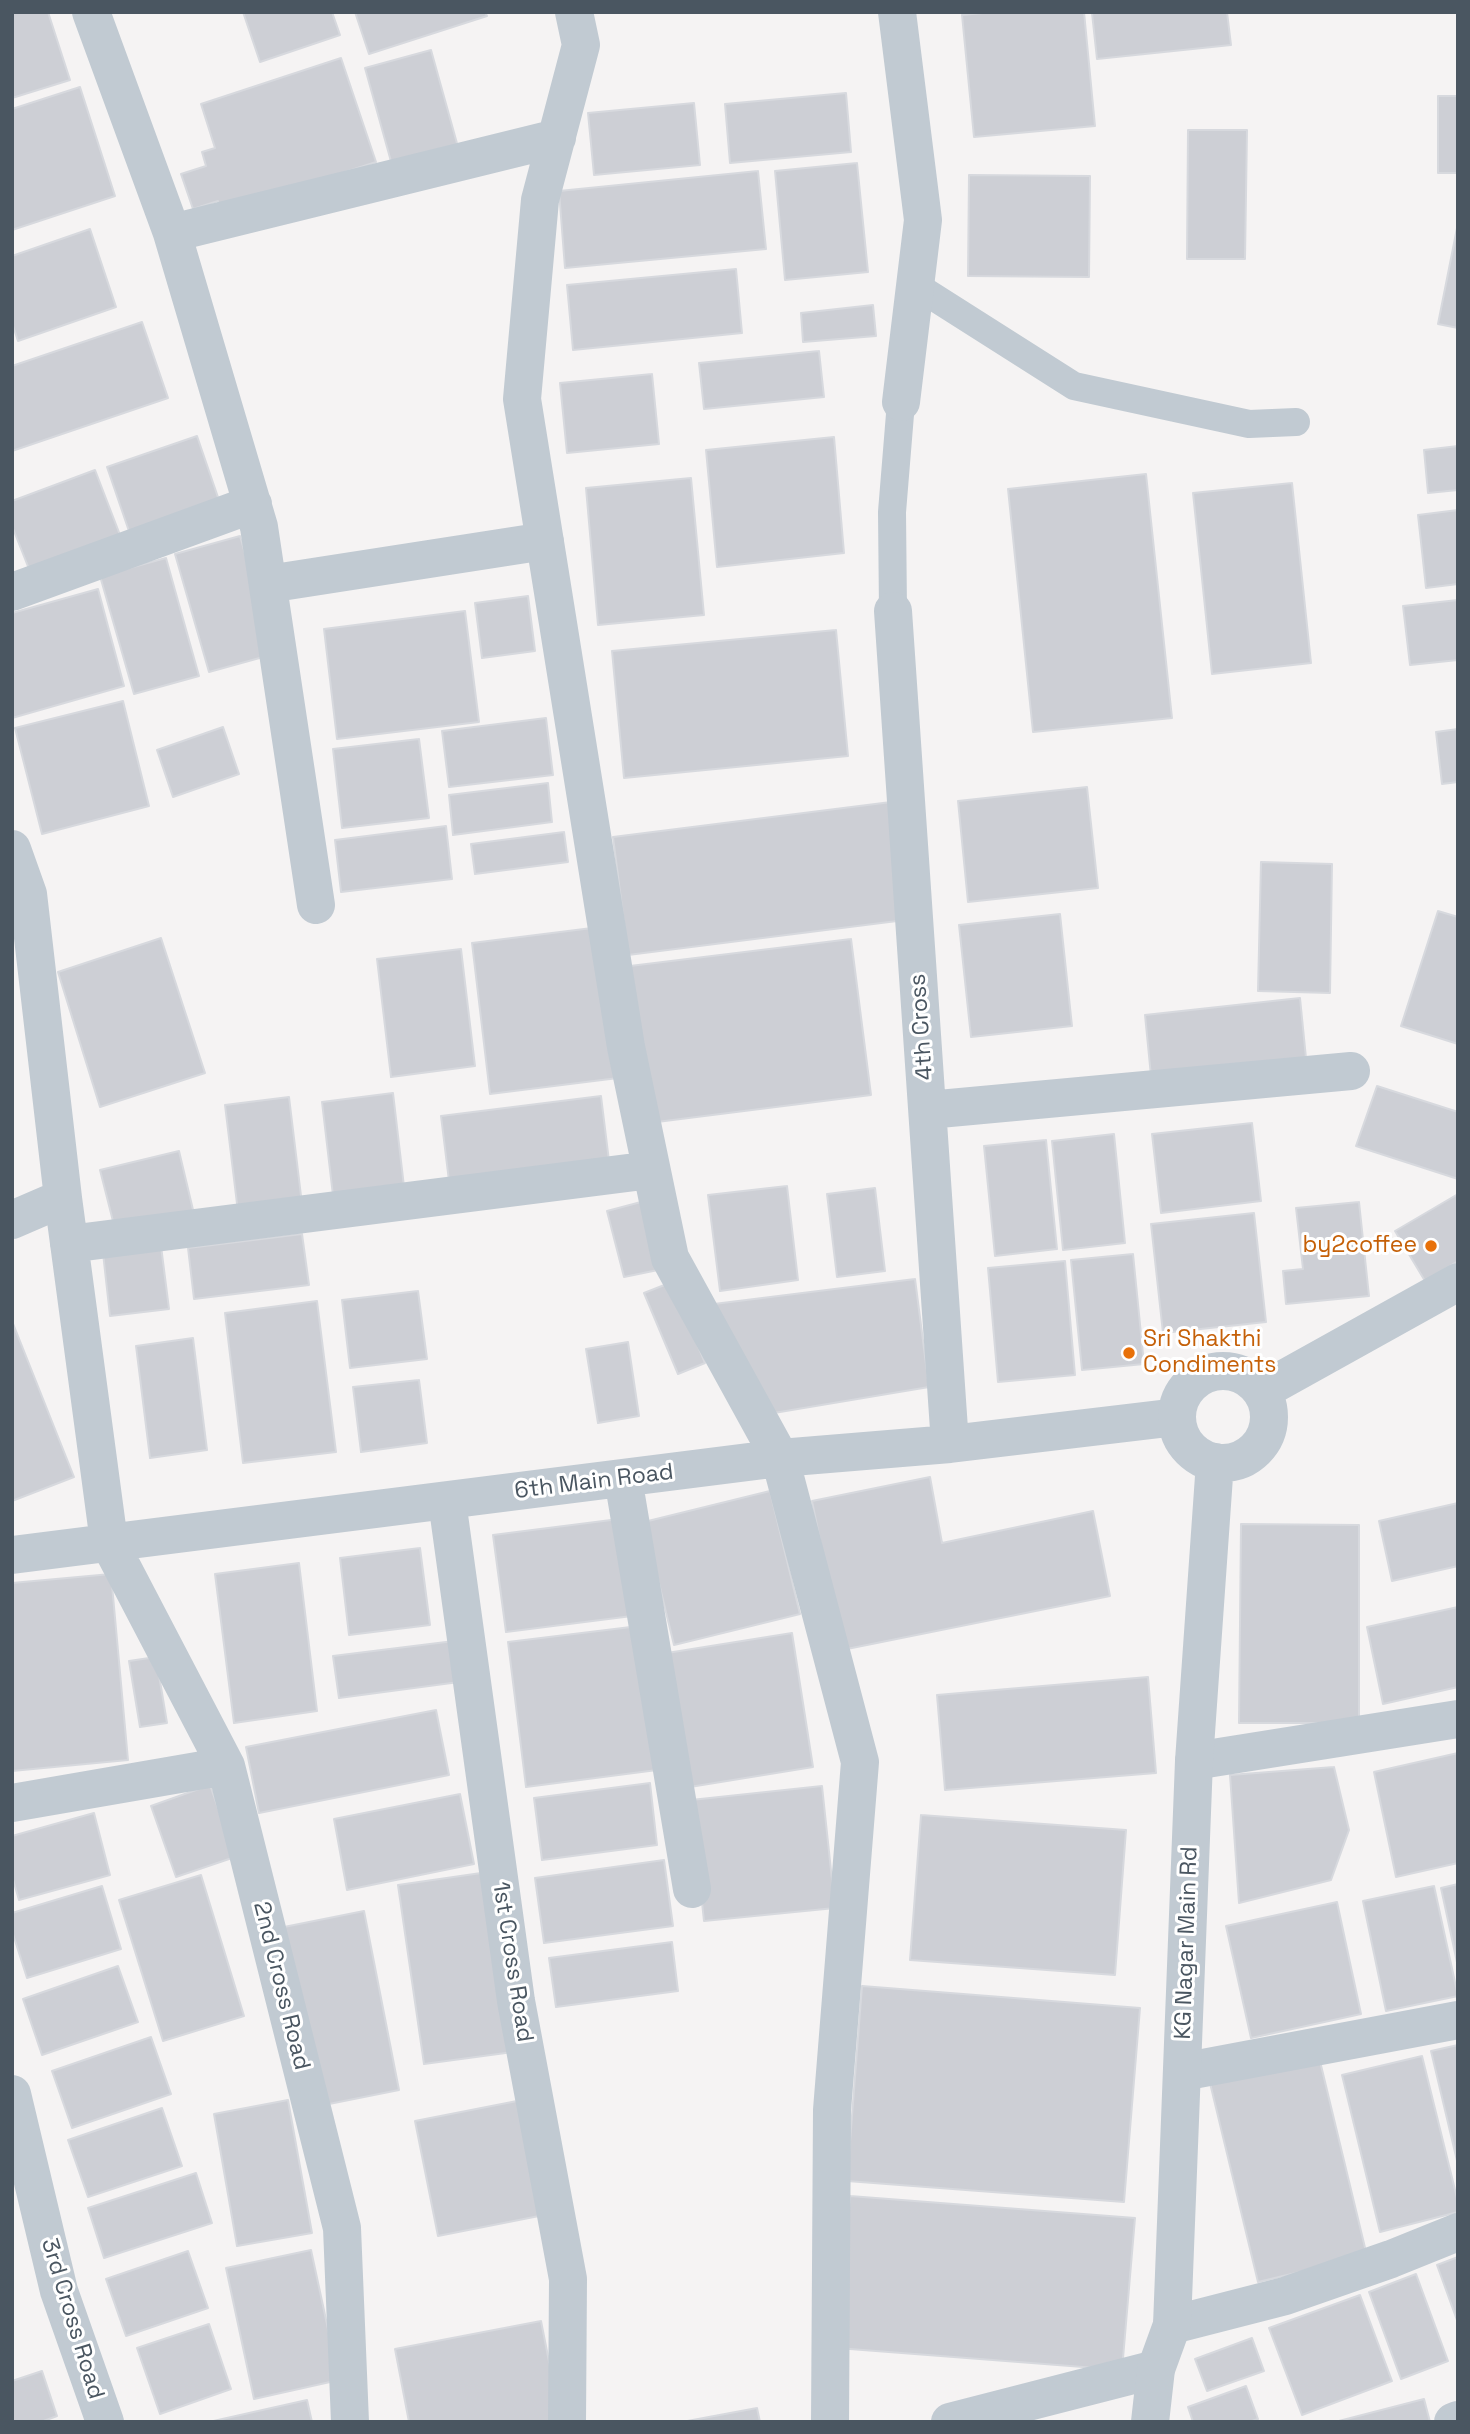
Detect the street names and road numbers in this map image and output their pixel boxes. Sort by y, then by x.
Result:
street label: 4th Cross [905,973,939,1081]
street label: 6th Main Road [513,1459,675,1505]
street label: KG Nagar Main Rd [1170,1846,1204,2040]
street label: 1st Cross Road [486,1880,538,2044]
street label: 2nd Cross Road [247,1899,315,2073]
street label: 3rd Cross Road [34,2235,110,2403]

